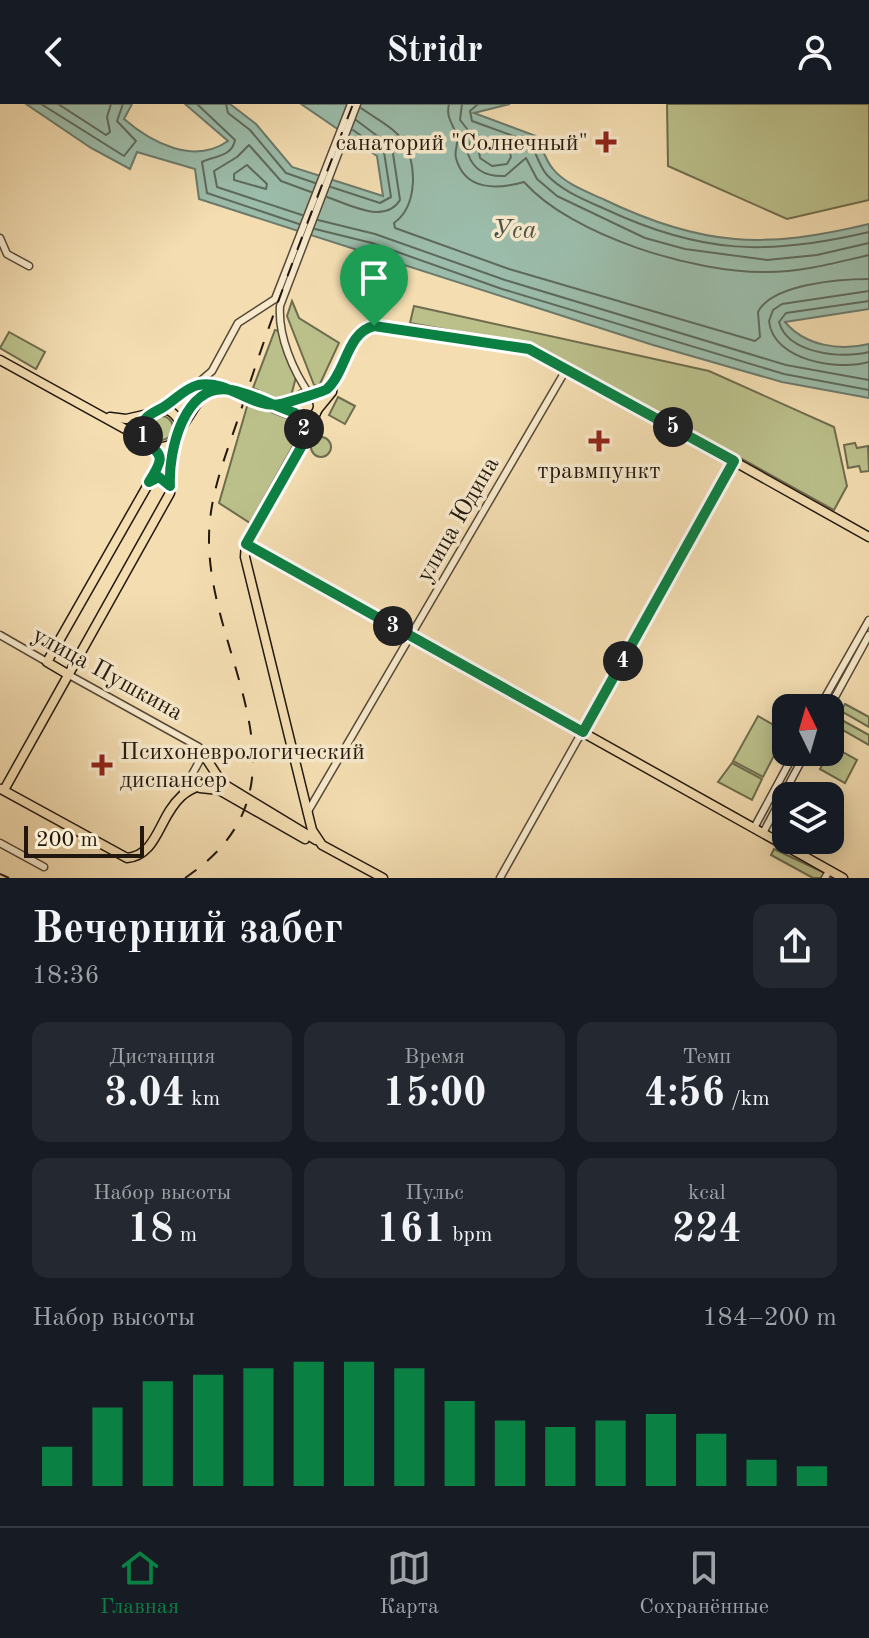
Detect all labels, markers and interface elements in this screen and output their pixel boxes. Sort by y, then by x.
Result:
icon: back [32,30,76,74]
icon: person [793,30,837,74]
text: Stridr [386,34,483,70]
marker: санаторий "Солнечный" [595,131,617,153]
place label: санаторий "Солнечный" [335,132,588,156]
water label: Уса [491,218,537,244]
pin [340,244,408,326]
icon: arrive [352,256,396,300]
pin: 5 [653,407,693,447]
pin: 2 [284,409,324,449]
pin: 1 [123,416,163,456]
text: 5 [667,416,679,438]
text: 2 [298,418,310,440]
text: 1 [137,425,149,447]
marker: травмпункт [588,430,610,452]
street label: улица Юдина [413,453,504,587]
place label: травмпункт [537,460,661,484]
pin: 3 [373,606,413,646]
text: 3 [387,615,399,637]
street label: улица Пушкина [28,624,186,726]
pin: 4 [603,641,643,681]
text: 4 [617,650,629,672]
north arrow [772,694,844,766]
map controls [772,694,844,854]
place label: Психоневрологический диспансер [120,741,365,793]
marker: Психоневрологический диспансер [91,754,113,776]
button: layers [772,782,844,854]
scale bar [24,822,144,858]
text: 200 m [36,829,98,851]
button: share [753,904,837,988]
text: Вечерний забег [32,908,343,952]
text: 18:36 [32,963,100,989]
text: Дистанция [109,1046,215,1068]
text: Время [404,1046,465,1068]
text: Темп [682,1046,731,1068]
text: 3.04 [104,1075,185,1115]
text: 15:00 [382,1075,486,1115]
text: 4:56 [644,1075,725,1115]
text: km [185,1088,220,1110]
text: /km [725,1088,770,1110]
text: Набор высоты [93,1182,231,1204]
text: Пульс [405,1182,464,1204]
text: kcal [688,1182,726,1204]
text: 18 [127,1211,174,1251]
text: 161 [377,1211,446,1251]
text: 224 [672,1211,742,1251]
text: m [174,1224,197,1246]
text: bpm [446,1224,492,1246]
text: Набор высоты [32,1305,195,1331]
text: 184–200 m [702,1305,837,1331]
tab: Главная [100,1546,179,1621]
tab: Карта [379,1546,439,1621]
tab: Сохранённые [639,1546,769,1621]

